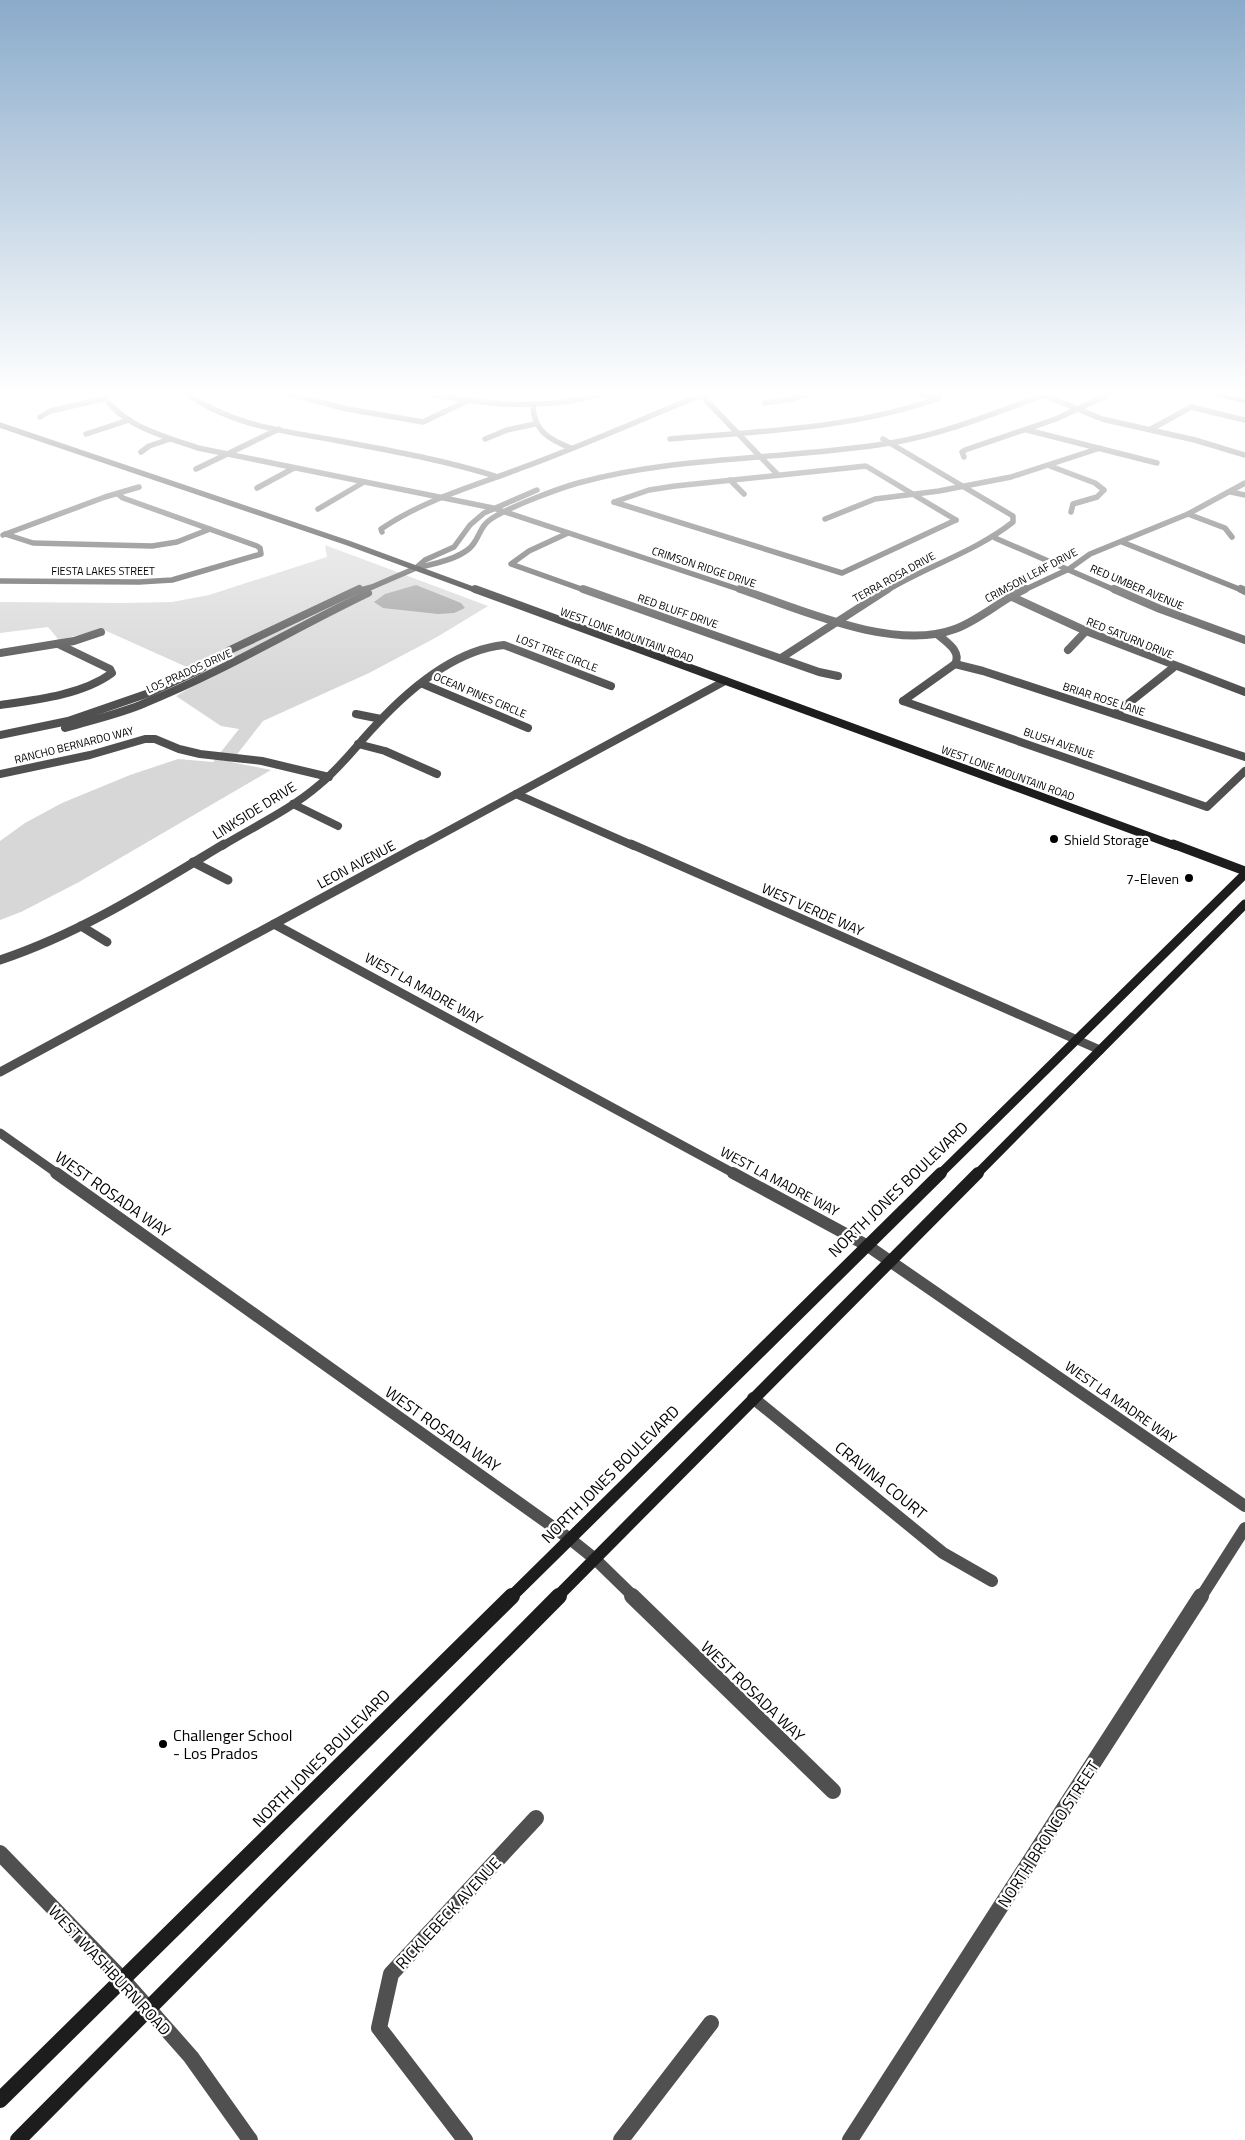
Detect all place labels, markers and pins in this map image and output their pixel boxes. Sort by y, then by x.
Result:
place label: Shield Storage [1064,829,1149,850]
marker: Shield Storage [1048,833,1060,845]
place label: 7-Eleven [1126,868,1179,889]
marker: 7-Eleven [1183,872,1195,884]
place label: Challenger School - Los Prados [173,1723,293,1765]
marker: Challenger School - Los Prados [157,1738,169,1750]

